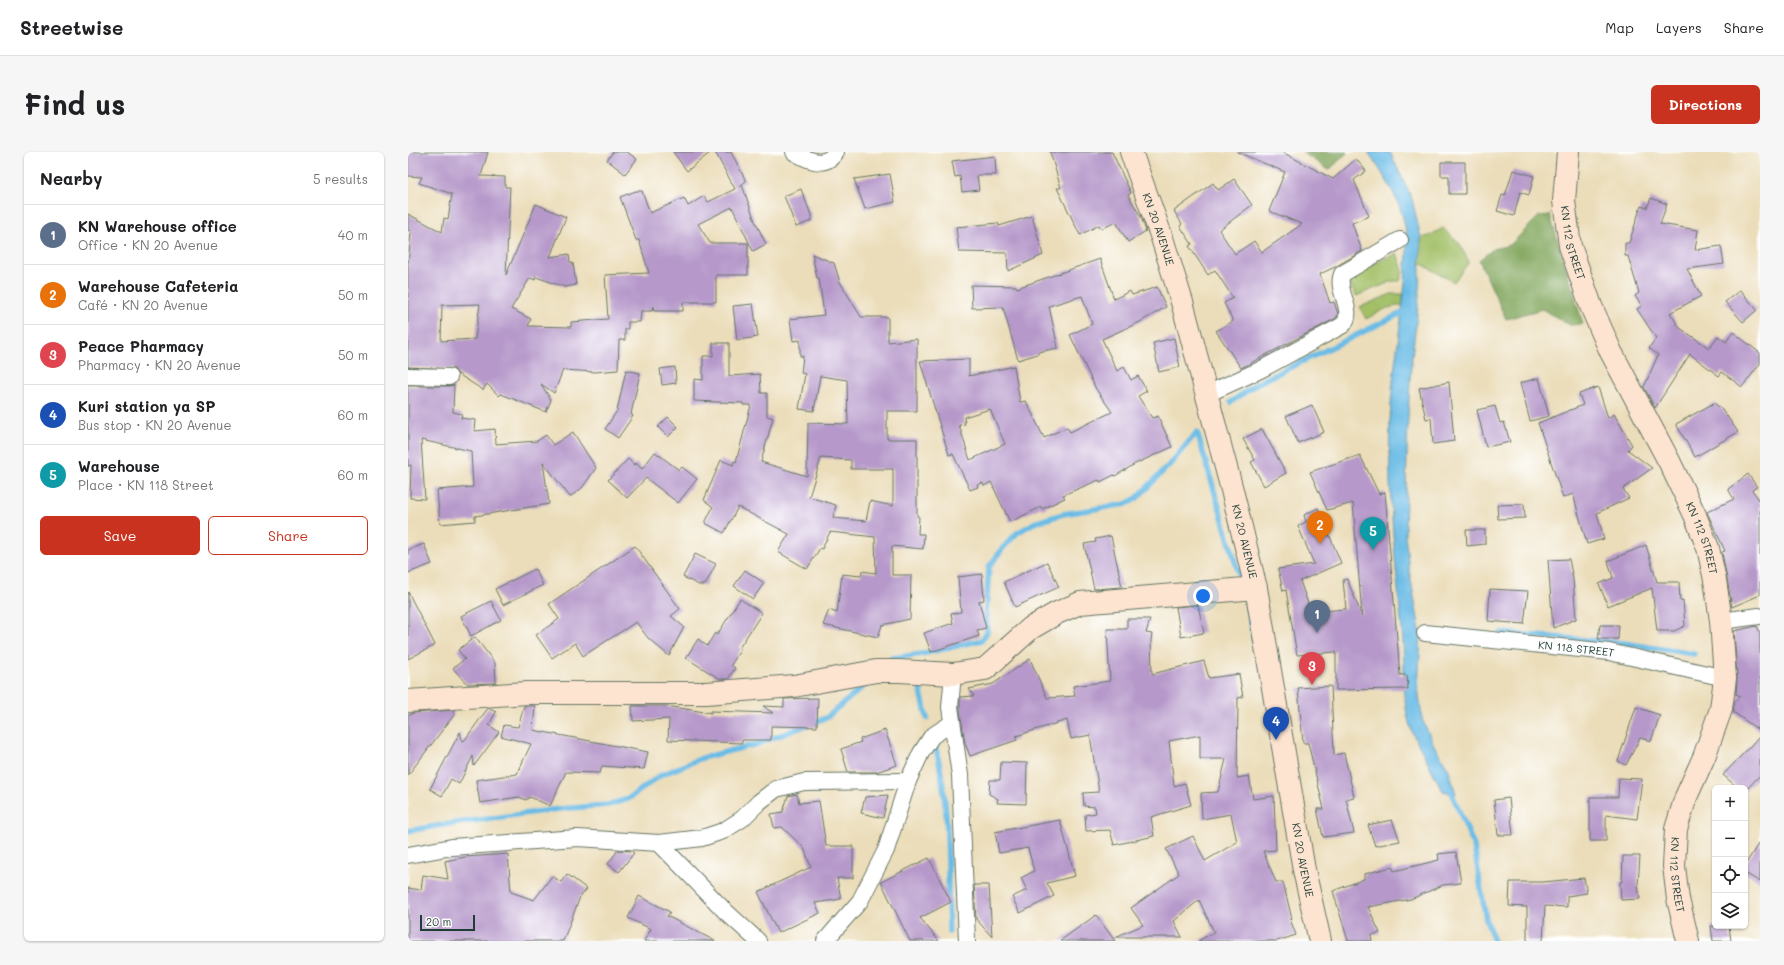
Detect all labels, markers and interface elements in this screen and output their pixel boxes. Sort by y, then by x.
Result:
text: Streetwise [20,15,123,40]
text: Map [1605,18,1634,37]
text: Layers [1656,18,1702,37]
text: Share [1724,18,1764,37]
button: Directions [1651,85,1760,124]
text: Find us [24,86,125,122]
text: Nearby [40,167,102,189]
text: 5 results [313,170,368,187]
street label: KN 20 AVENUE [1139,191,1178,267]
street label: KN 112 STREET [1558,205,1589,282]
text: KN Warehouse office [78,216,237,236]
text: 1 [50,226,56,243]
text: 40 m [338,226,368,243]
text: Office · KN 20 Avenue [78,236,218,253]
text: Warehouse Cafeteria [78,276,238,296]
text: 2 [49,286,57,303]
text: 50 m [338,286,368,303]
text: Café · KN 20 Avenue [78,296,208,313]
text: Peace Pharmacy [78,336,204,356]
text: 3 [49,346,57,363]
text: 50 m [338,346,368,363]
text: Pharmacy · KN 20 Avenue [78,356,241,373]
text: Kuri station ya SP [78,396,215,416]
text: 4 [49,406,57,423]
text: 60 m [338,406,368,423]
text: Bus stop · KN 20 Avenue [78,416,231,433]
text: Warehouse [78,456,160,476]
text: 5 [49,466,57,483]
text: 60 m [338,466,368,483]
text: Place · KN 118 Street [78,476,214,493]
street label: KN 112 STREET [1683,499,1722,576]
street label: KN 20 AVENUE [1229,503,1261,580]
pin: 2 [1307,511,1333,544]
button: Save [40,516,200,555]
button: Share [208,516,368,555]
pin: 5 [1360,517,1386,550]
your location [1193,586,1213,606]
pin: 1 [1304,600,1330,633]
street label: KN 118 STREET [1537,637,1616,660]
pin: 3 [1299,652,1325,685]
pin: 4 [1263,707,1289,740]
map controls [1712,785,1748,929]
button: + [1712,785,1748,821]
street label: KN 20 AVENUE [1289,821,1318,899]
button: − [1712,821,1748,857]
street label: KN 112 STREET [1667,837,1689,914]
button: locate [1712,857,1748,893]
button: layers [1712,893,1748,929]
scale bar [420,913,475,932]
text: 20 m [426,914,451,929]

